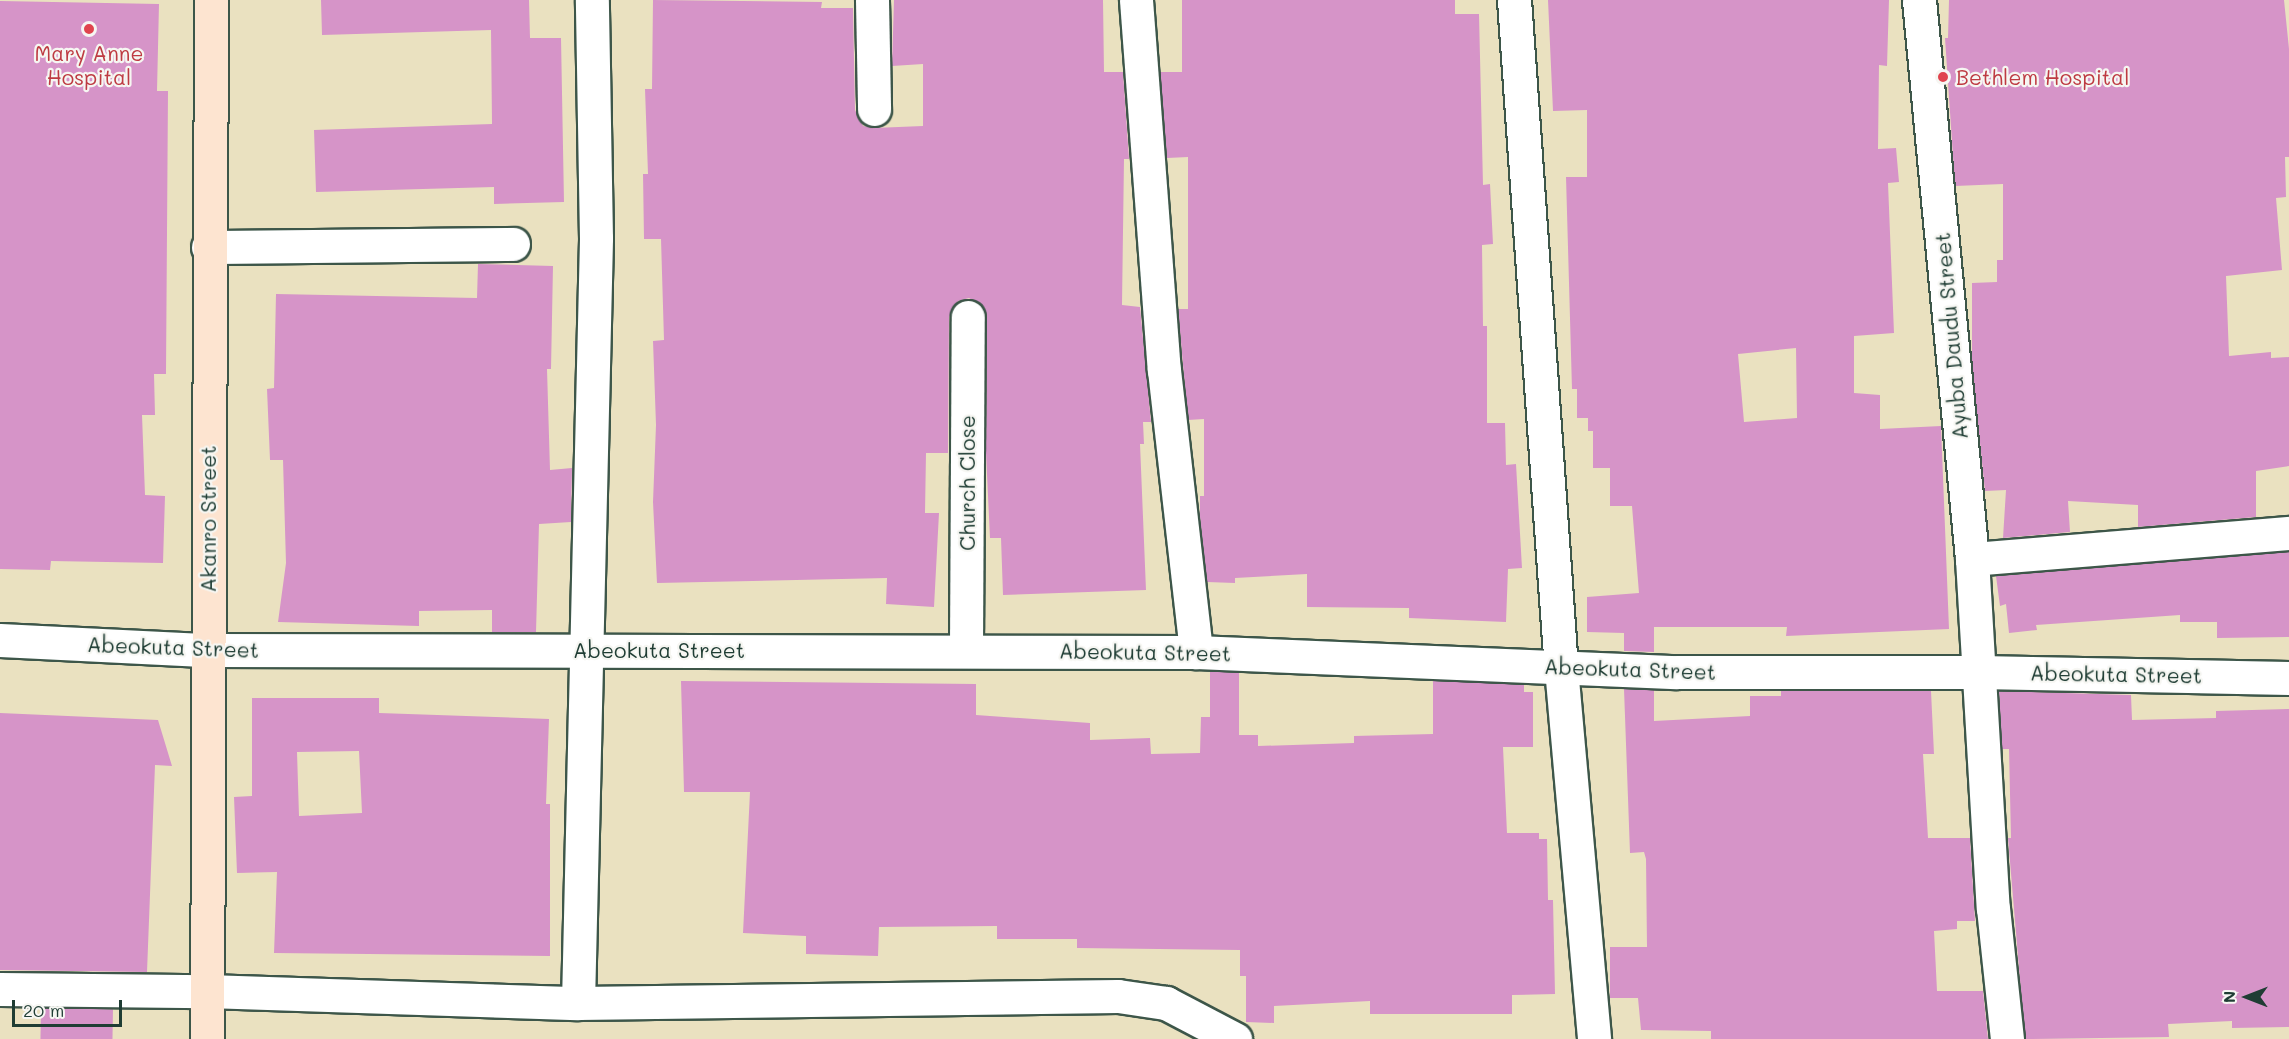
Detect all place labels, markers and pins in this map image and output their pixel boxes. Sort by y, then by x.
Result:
marker: Mary Anne Hospital [80,20,98,38]
place label: Mary Anne Hospital [35,40,143,90]
place label: Bethlem Hospital [1956,64,2129,90]
marker: Bethlem Hospital [1934,68,1952,86]

